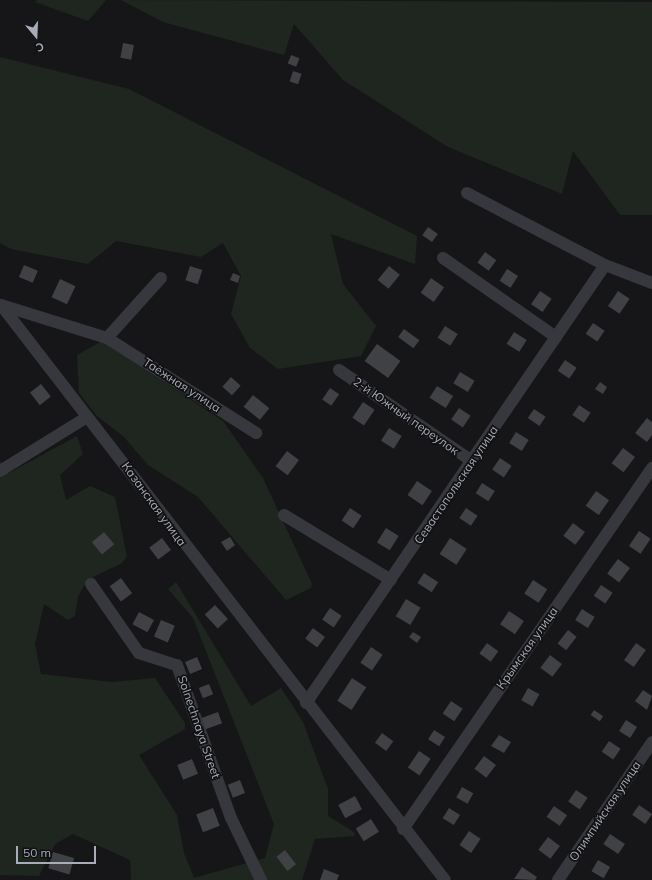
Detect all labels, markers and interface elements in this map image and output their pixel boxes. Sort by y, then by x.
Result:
north arrow [16,16,56,56]
text: С [34,39,46,55]
street label: Таёжная улица [141,355,223,415]
street label: 2-й Южный переулок [350,374,462,458]
street label: Севастопольская улица [411,423,501,547]
street label: Казанская улица [119,459,189,549]
street label: Крымская улица [493,604,561,692]
street label: Solnechnaya Street [175,674,223,780]
street label: Олимпийская улица [566,758,644,864]
scale bar [18,838,98,864]
text: 50 m [23,845,51,860]

